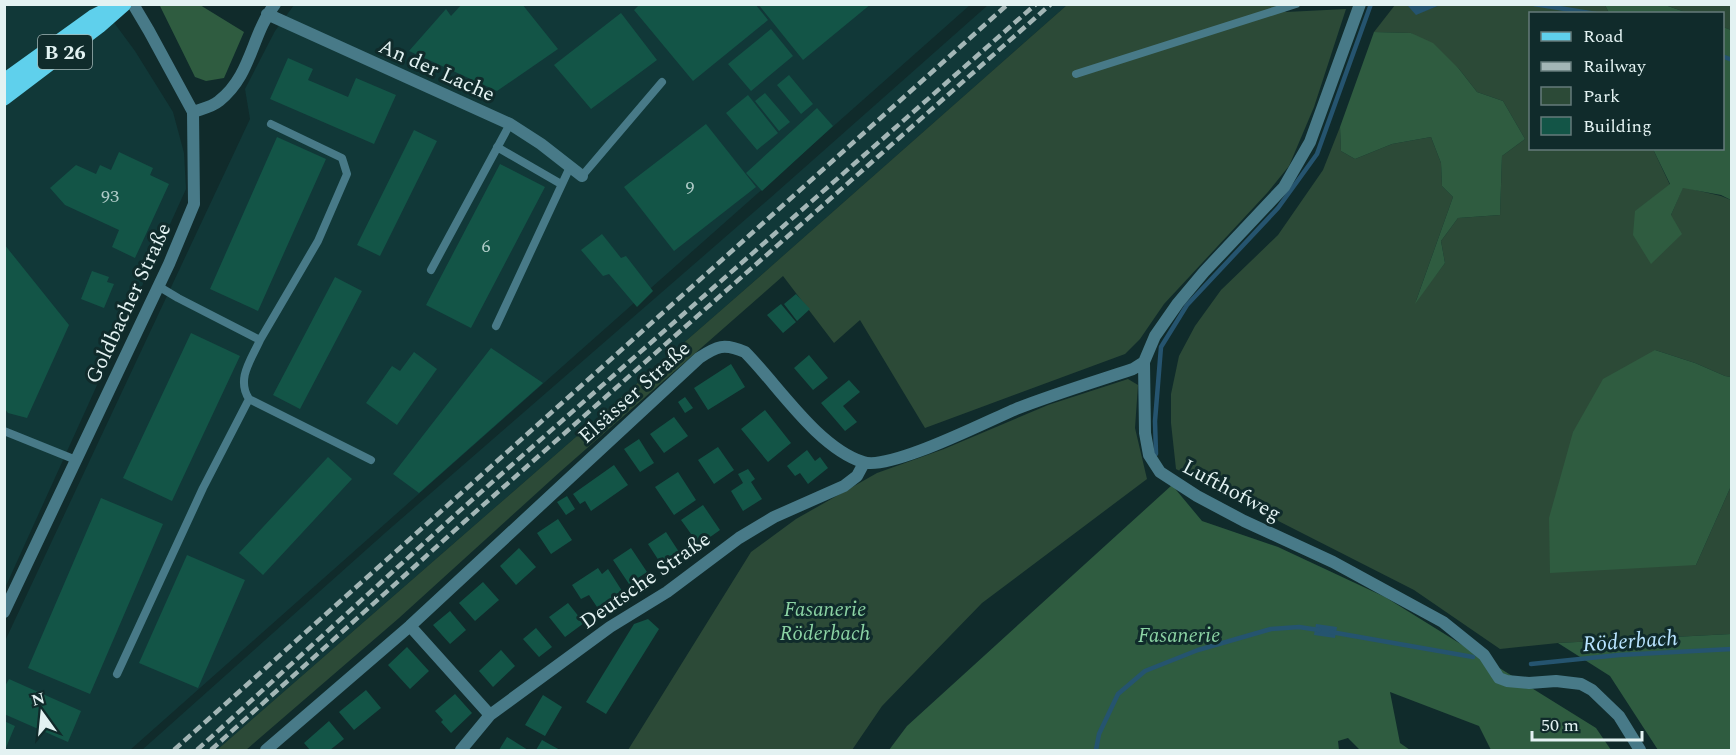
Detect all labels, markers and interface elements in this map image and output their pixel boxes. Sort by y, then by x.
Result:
legend [1529,12,1724,150]
text: Road [1583,23,1624,50]
street label: An der Lache [373,31,500,111]
road number: B 26 [38,35,92,69]
text: Railway [1583,53,1647,80]
text: Park [1583,83,1620,110]
text: Building [1583,113,1652,140]
house number: 9 [686,174,695,201]
house number: 93 [101,183,119,210]
street label: Goldbacher Straße [78,218,180,389]
house number: 6 [482,233,491,260]
street label: Elsässer Straße [571,333,698,452]
street label: Lufthofweg [1176,451,1287,530]
street label: Deutsche Straße [574,524,717,638]
park label: Fasanerie Röderbach [780,594,871,650]
park label: Fasanerie [1138,620,1220,652]
water label: Röderbach [1581,622,1679,661]
north arrow [12,683,72,743]
text: N [29,686,48,713]
scale bar [1532,704,1642,742]
text: 50 m [1541,712,1579,739]

